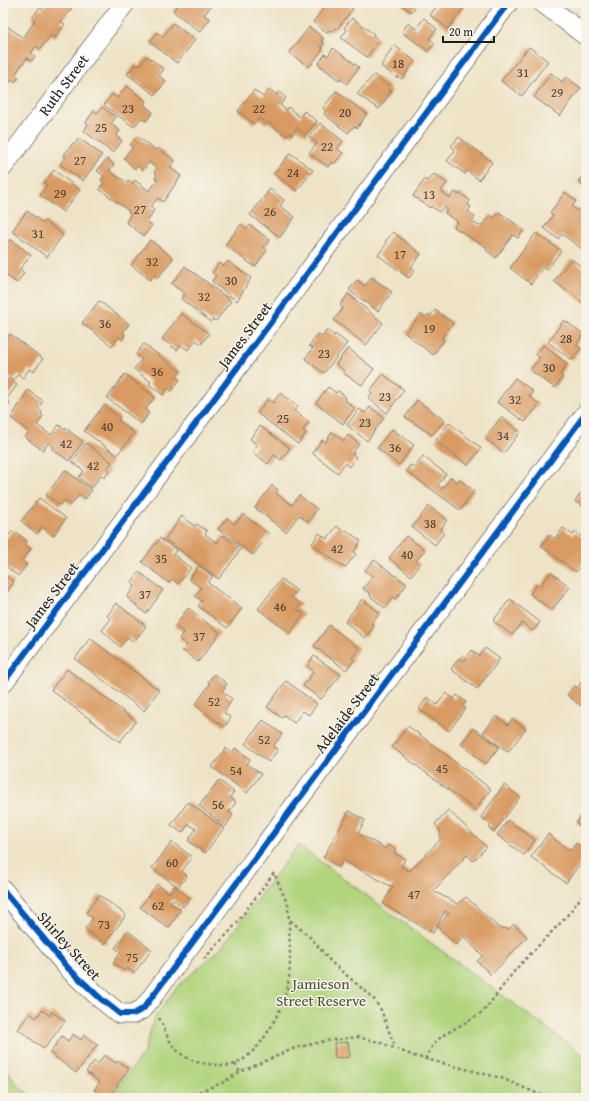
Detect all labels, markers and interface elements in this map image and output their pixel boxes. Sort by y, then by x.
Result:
scale bar [443,18,494,44]
text: 20 m [449,23,473,40]
street label: Ruth Street [34,49,94,120]
house number: 18 [392,54,404,73]
house number: 31 [517,63,529,82]
house number: 29 [551,83,563,102]
house number: 23 [122,99,134,118]
house number: 22 [253,99,265,118]
house number: 20 [339,103,351,122]
house number: 25 [95,118,107,137]
house number: 22 [321,137,333,156]
house number: 27 [74,151,86,170]
house number: 24 [287,163,299,182]
house number: 29 [54,184,66,203]
house number: 13 [423,185,435,204]
house number: 27 [134,200,146,219]
house number: 26 [264,202,276,221]
house number: 31 [32,224,44,243]
house number: 17 [394,245,406,264]
house number: 32 [146,252,158,271]
house number: 30 [225,271,237,290]
house number: 32 [198,287,210,306]
street label: James Street [211,297,277,374]
house number: 36 [99,314,111,333]
house number: 19 [423,319,435,338]
house number: 28 [560,329,572,348]
house number: 23 [318,344,330,363]
house number: 30 [543,358,555,377]
house number: 36 [151,362,163,381]
house number: 23 [379,387,391,406]
house number: 32 [509,390,521,409]
house number: 25 [277,409,289,428]
house number: 23 [359,413,371,432]
house number: 40 [101,417,113,436]
house number: 34 [497,426,509,445]
house number: 42 [60,434,72,453]
house number: 36 [389,438,401,457]
house number: 42 [87,456,99,475]
house number: 38 [424,514,436,533]
house number: 42 [331,539,343,558]
house number: 40 [401,545,413,564]
house number: 35 [155,549,167,568]
street label: James Street [18,557,84,634]
house number: 37 [139,585,151,604]
house number: 46 [274,597,286,616]
house number: 37 [193,627,205,646]
street label: Adelaide Street [309,668,384,757]
house number: 52 [208,692,220,711]
house number: 52 [258,730,270,749]
house number: 45 [436,759,448,778]
house number: 54 [230,761,242,780]
house number: 56 [212,795,224,814]
house number: 60 [166,853,178,872]
house number: 47 [408,885,420,904]
house number: 62 [152,896,164,915]
street label: Shirley Street [33,907,106,985]
house number: 73 [98,915,110,934]
house number: 75 [126,948,138,967]
park label: Jamieson Street Reserve [276,973,366,1011]

